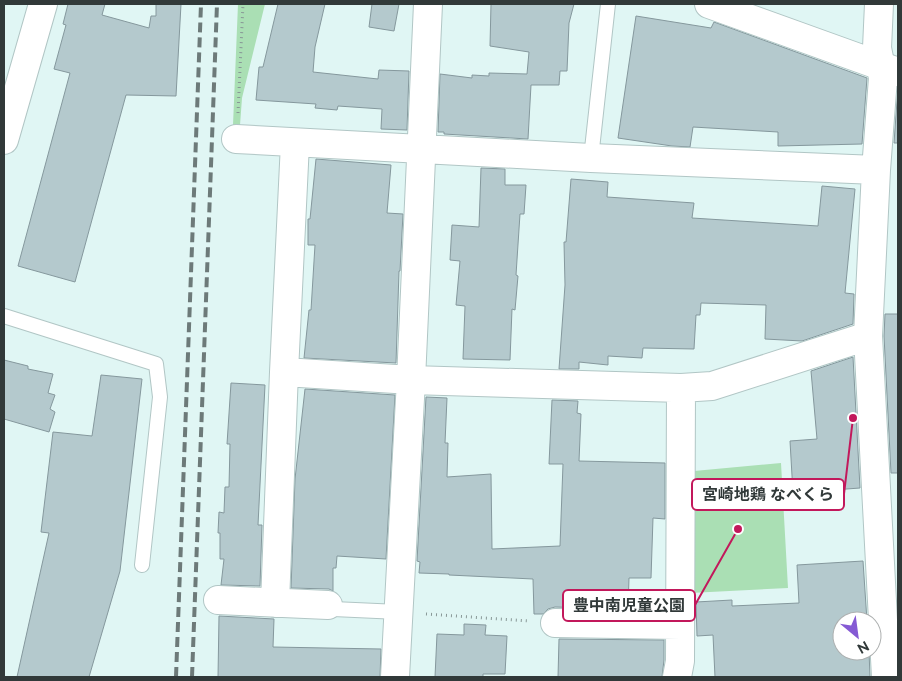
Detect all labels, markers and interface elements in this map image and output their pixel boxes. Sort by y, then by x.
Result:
callout: 宮崎地鶏 なべくら [692,479,844,510]
text: 宮崎地鶏 なべくら [702,485,834,504]
callout: 豊中南児童公園 [563,590,695,621]
text: 豊中南児童公園 [573,596,685,615]
north arrow [832,611,882,661]
text: N [855,638,872,657]

